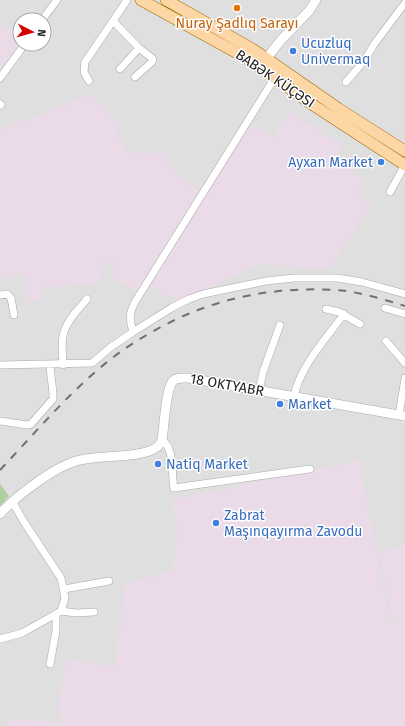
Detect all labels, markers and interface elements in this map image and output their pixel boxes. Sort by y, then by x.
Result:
marker: Nuray Şadlıq Sarayı [232,3,242,13]
north arrow [12,12,52,52]
place label: Nuray Şadlıq Sarayı [176,15,298,32]
text: N [35,29,48,37]
place label: Ucuzluq Univermaq [301,35,370,68]
street label: BABƏK KÜÇƏSI [232,45,318,112]
marker: Ucuzluq Univermaq [288,46,298,56]
place label: Ayxan Market [288,154,374,171]
marker: Ayxan Market [376,157,386,167]
street label: 18 OKTYABR [189,370,266,400]
place label: Market [288,396,333,413]
marker: Market [275,399,285,409]
place label: Natiq Market [166,456,249,473]
marker: Natiq Market [153,459,163,469]
place label: Zabrat Maşınqayırma Zavodu [224,507,362,540]
marker: Zabrat Maşınqayırma Zavodu [211,518,221,528]

